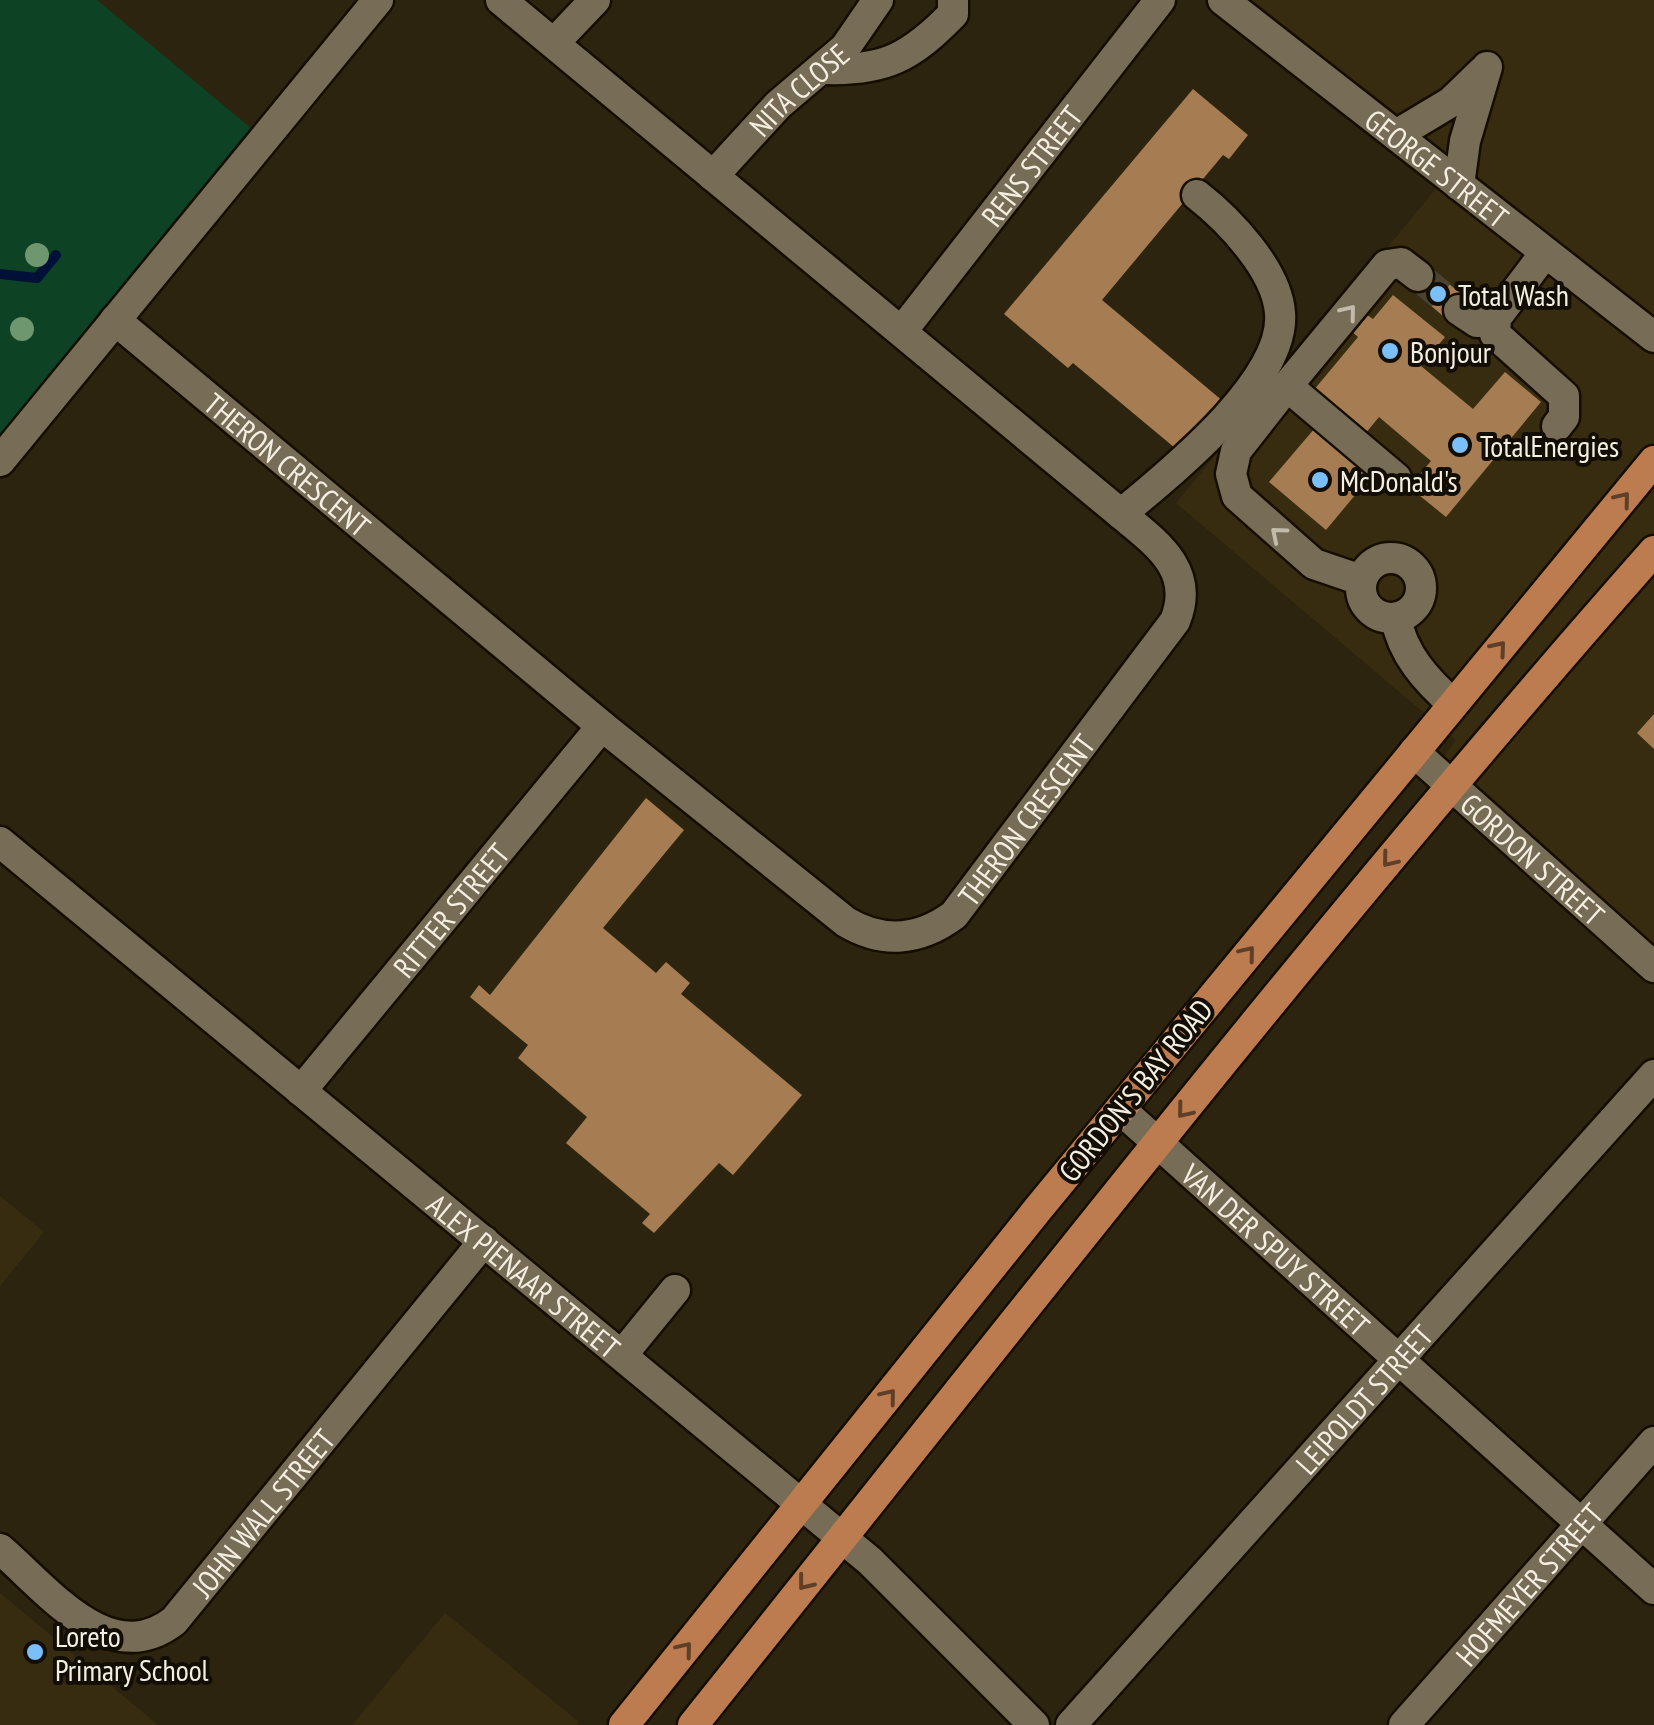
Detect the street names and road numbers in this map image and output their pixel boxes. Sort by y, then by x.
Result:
street label: NITA CLOSE [740,34,856,144]
street label: RENS STREET [972,97,1090,234]
street label: GEORGE STREET [1358,99,1517,236]
street label: THERON CRESCENT [197,383,379,545]
street label: THERON CRESCENT [949,726,1103,913]
street label: GORDON STREET [1453,784,1613,933]
street label: RITTER STREET [384,835,517,985]
street label: GORDON'S BAY ROAD [1049,991,1221,1189]
street label: VAN DER SPUY STREET [1173,1154,1379,1344]
street label: ALEX PIENAAR STREET [420,1184,629,1366]
street label: LEIPOLDT STREET [1286,1316,1441,1482]
street label: JOHN WALL STREET [182,1420,343,1605]
street label: HOFMEYER STREET [1446,1495,1611,1674]

